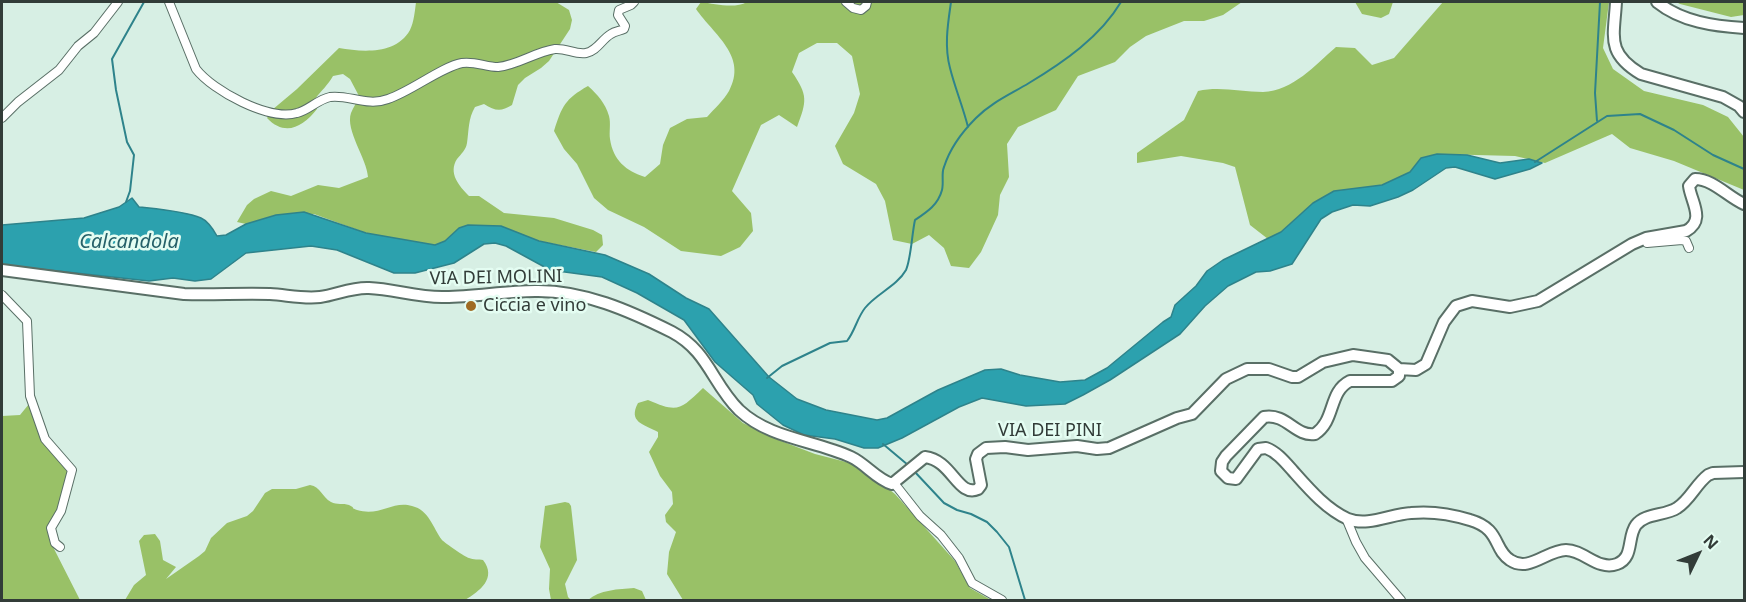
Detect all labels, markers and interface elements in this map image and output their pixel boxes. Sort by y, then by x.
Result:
water label: Calcandola [79,230,179,254]
street label: VIA DEI MOLINI [429,266,563,290]
place label: Ciccia e vino [483,295,586,317]
marker: Ciccia e vino [464,299,478,313]
street label: VIA DEI PINI [998,420,1102,442]
north arrow [1668,524,1728,584]
text: N [1699,529,1724,554]

